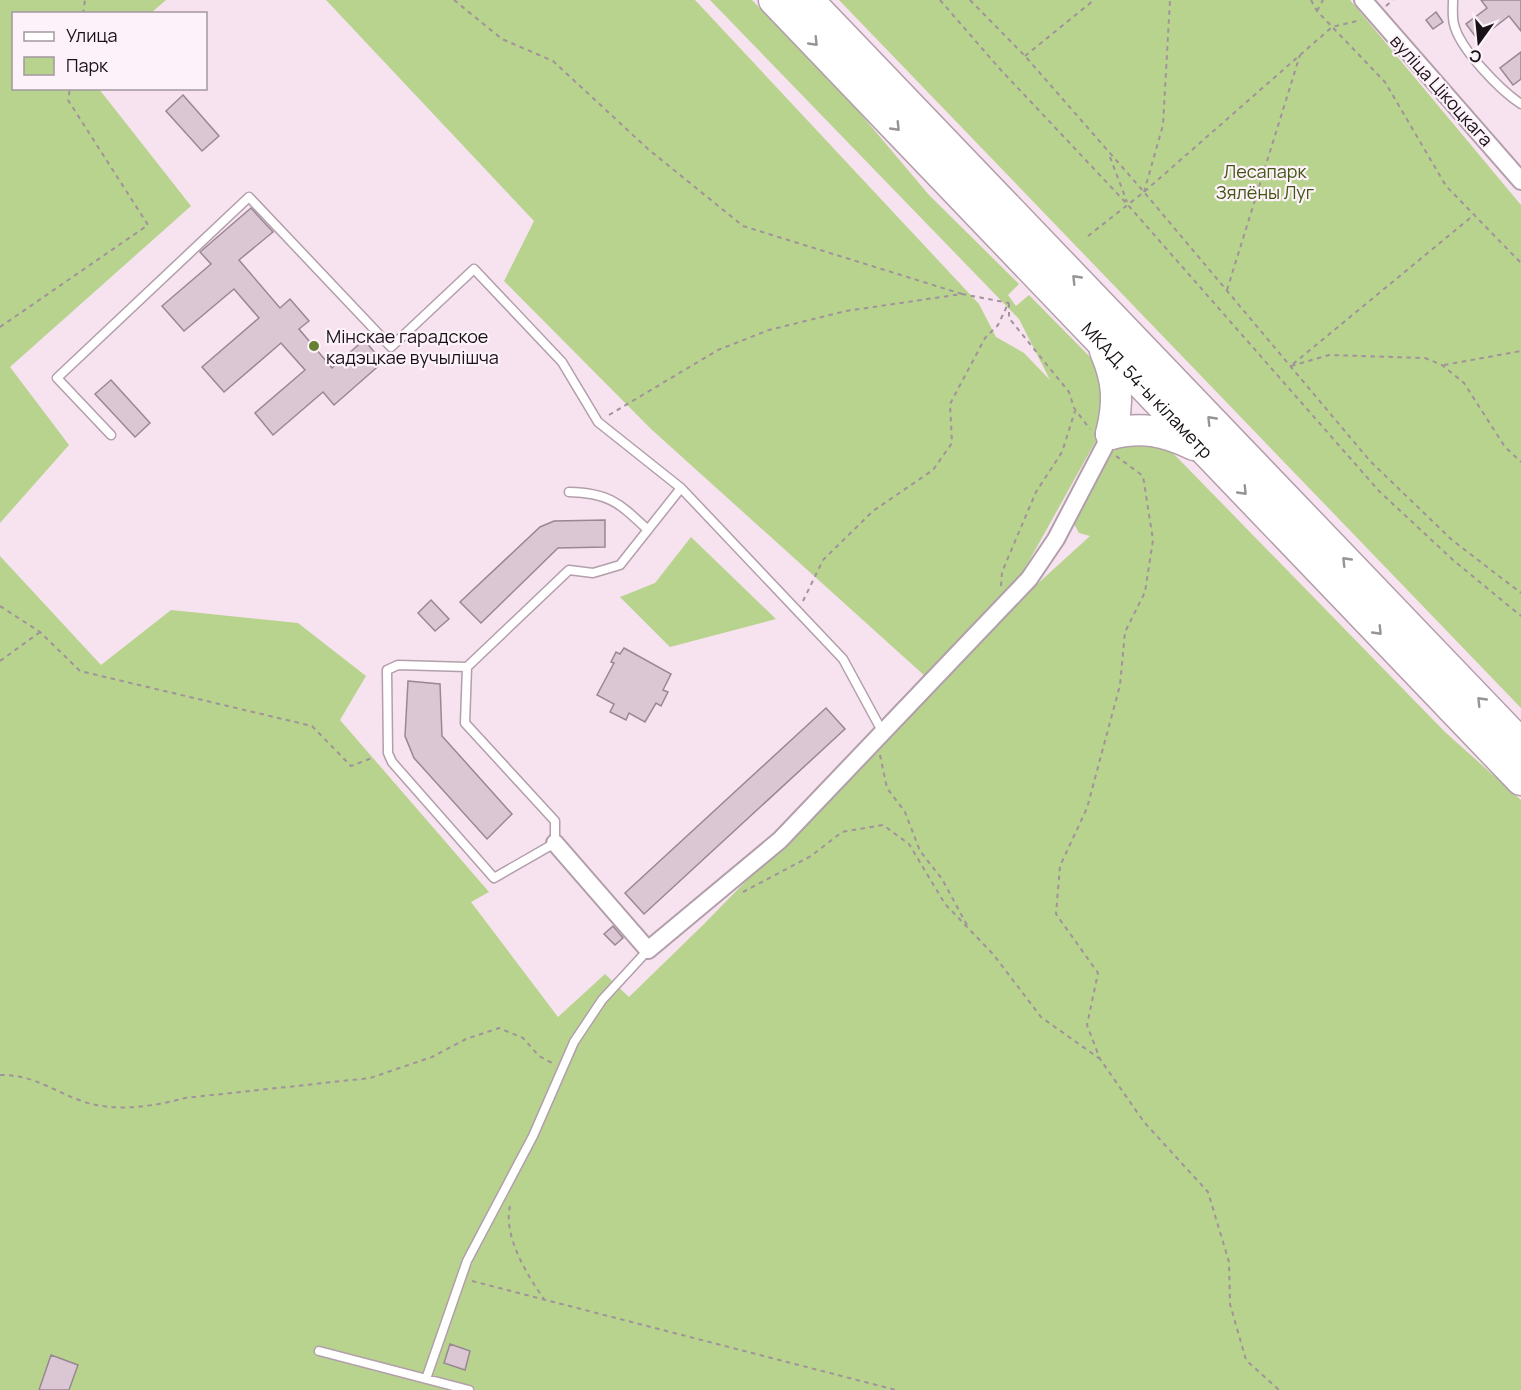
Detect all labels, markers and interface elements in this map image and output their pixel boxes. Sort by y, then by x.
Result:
legend [12,12,207,90]
north arrow [1449,12,1509,72]
text: Улица [66,23,118,47]
street label: вуліца Цікоцкага [1385,29,1499,151]
one-way arrow [807,35,818,46]
text: С [1466,44,1484,69]
text: Парк [66,53,109,77]
one-way arrow [889,121,900,131]
park label: Лесапарк Зялёны Луг [1216,159,1314,204]
one-way arrow [1072,276,1083,287]
street label: МКАД, 54-ы кіламетр [1077,317,1218,463]
place label: Мінскае гарадское кадэцкае вучылішча [326,324,499,369]
marker: Мінскае гарадское кадэцкае вучылішча [307,339,321,353]
one-way arrow [1207,416,1218,427]
one-way arrow [1236,484,1247,494]
one-way arrow [1342,557,1353,568]
one-way arrow [1371,625,1382,635]
one-way arrow [1477,698,1488,709]

